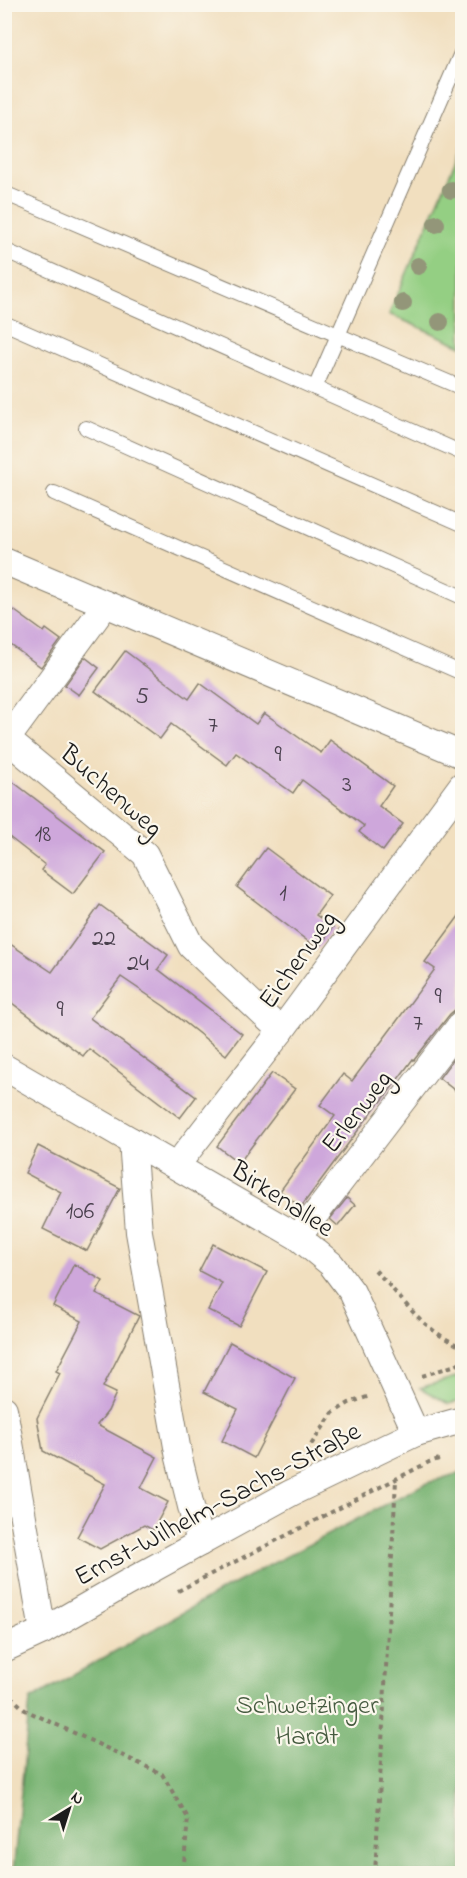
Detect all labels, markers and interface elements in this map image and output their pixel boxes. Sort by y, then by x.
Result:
house number: 5 [135,680,149,715]
house number: 7 [208,709,218,744]
street label: Buchenweg [49,735,171,848]
house number: 9 [274,738,282,773]
house number: 3 [342,768,352,803]
house number: 18 [35,818,51,853]
house number: 1 [279,877,287,912]
street label: Eichenweg [250,903,348,1018]
house number: 22 [92,922,116,957]
house number: 24 [127,947,149,982]
house number: 9 [434,980,442,1015]
house number: 9 [56,993,64,1028]
house number: 7 [413,1007,423,1042]
street label: Erlenweg [313,1062,403,1163]
street label: Birkenallee [221,1151,342,1249]
house number: 106 [66,1195,95,1230]
street label: Ernst-Wilhelm-Sachs-Straße [68,1413,369,1597]
park label: Schwetzinger Hardt [235,1687,379,1757]
north arrow [39,1779,99,1839]
text: N [65,1786,89,1812]

